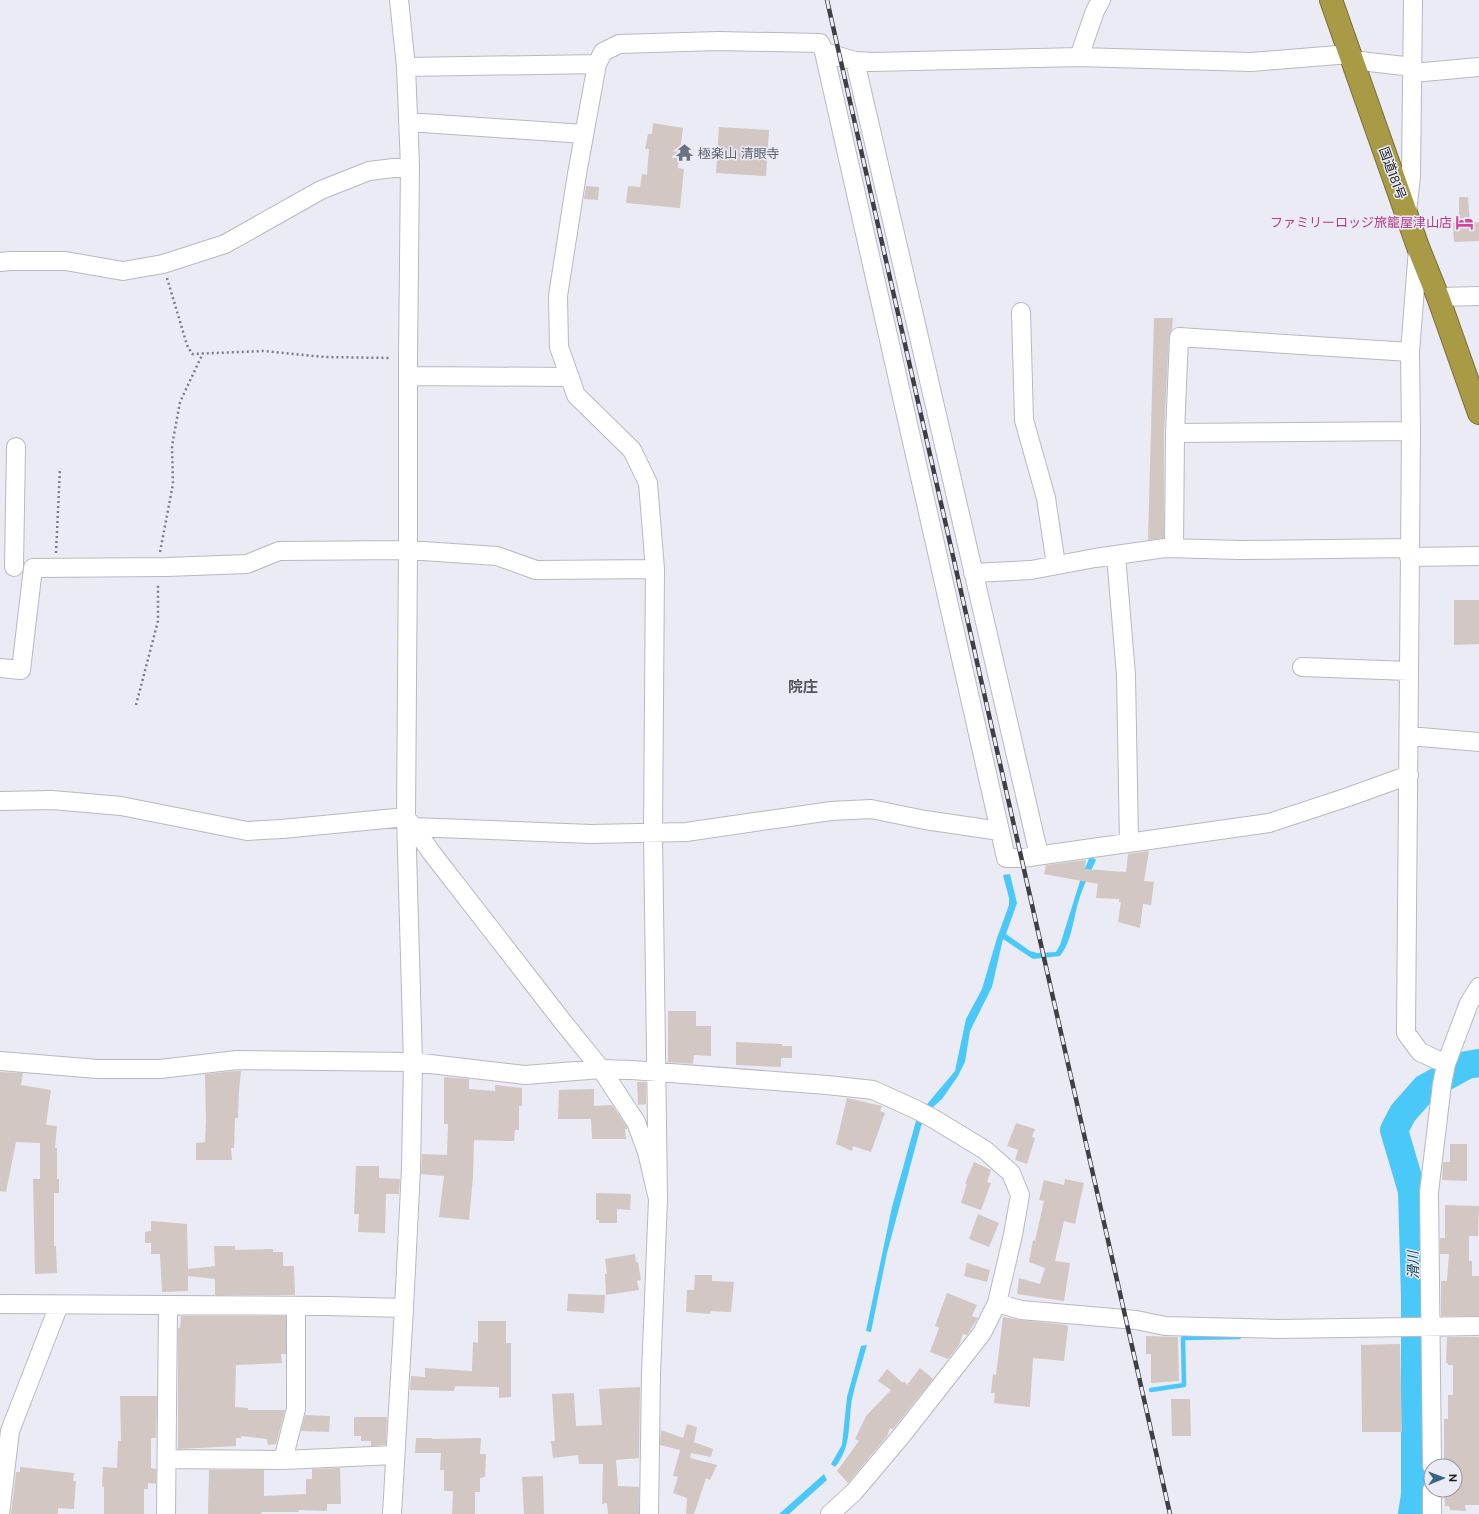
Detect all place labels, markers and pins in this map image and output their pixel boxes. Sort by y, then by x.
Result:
temple icon: 極楽山 清眼寺 [675,143,695,163]
place label: 極楽山 清眼寺 [698,145,779,162]
hotel icon: ファミリーロッジ旅籠屋津山店 [1455,212,1475,232]
place label: ファミリーロッジ旅籠屋津山店 [1270,214,1452,231]

